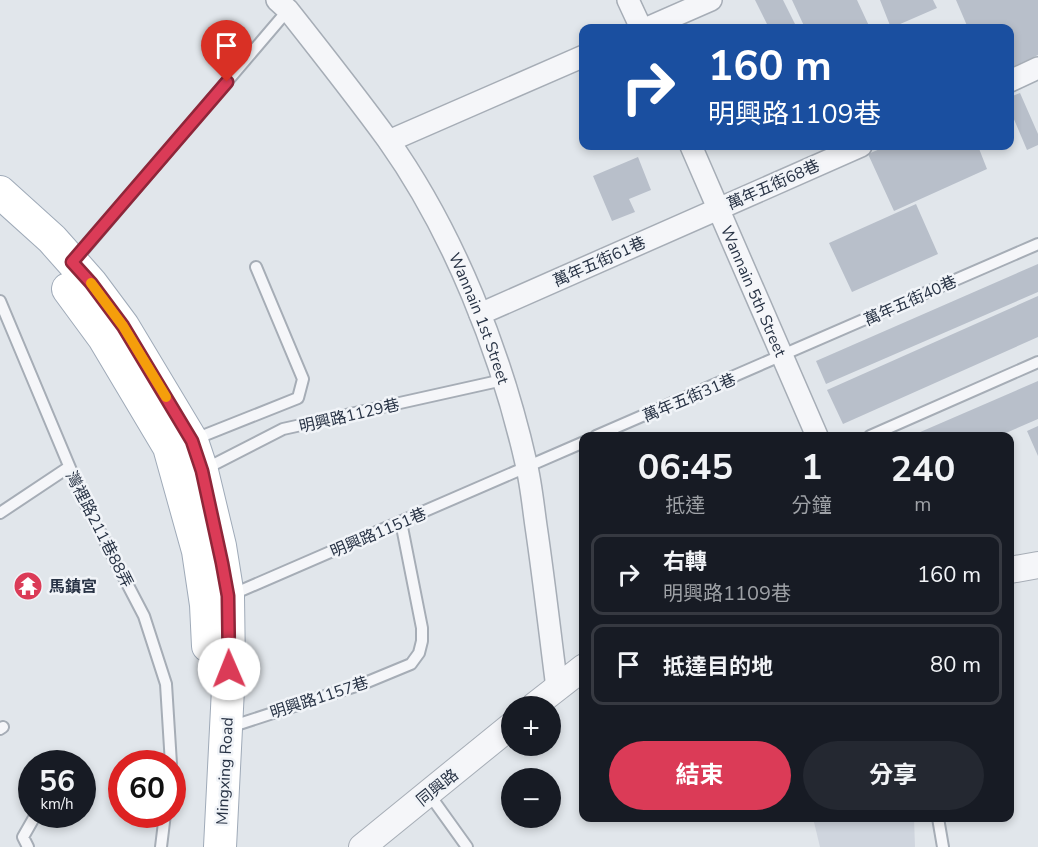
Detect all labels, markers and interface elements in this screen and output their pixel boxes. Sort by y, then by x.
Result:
pin [201,20,252,82]
icon: arrive [210,29,243,62]
text: 160 m [708,38,832,95]
icon: right [609,48,687,126]
text: 明興路1109巷 [708,96,881,133]
street label: 萬年五街68巷 [724,155,823,215]
street label: Wannain 5th Street [715,222,791,361]
street label: 萬年五街61巷 [550,232,649,292]
street label: Wannain 1st Street [443,249,514,387]
street label: 萬年五街40巷 [861,271,960,331]
street label: 萬年五街31巷 [639,368,739,427]
street label: 明興路1129巷 [297,394,402,438]
text: 06:45 [638,443,733,492]
text: 1 [801,443,823,492]
text: 240 [890,445,955,494]
street label: 灣裡路211巷88弄 [60,467,138,591]
text: m [914,491,931,518]
text: 抵達 [665,492,705,519]
text: 分鐘 [792,492,832,519]
street label: 明興路1151巷 [327,503,430,563]
text: 右轉 [663,547,707,577]
icon: right [612,558,645,591]
text: 160 m [917,560,981,590]
temple icon: 馬鎮宮 [12,570,44,602]
place label: 馬鎮宮 [49,576,97,598]
text: 明興路1109巷 [663,580,791,607]
position arrow [197,637,261,701]
icon: arrive [612,648,645,681]
text: 80 m [930,650,981,680]
text: 抵達目的地 [663,652,773,682]
street label: 明興路1157巷 [267,672,371,724]
map controls [501,696,561,828]
button: + [501,696,561,756]
street label: Mingxing Road [211,717,239,825]
button: 結束 [609,741,791,810]
button: 分享 [803,741,984,810]
speed limit sign: 60 [108,750,186,828]
text: 56 [39,761,75,802]
street label: 同興路 [412,764,463,811]
button: − [501,768,561,828]
text: km/h [40,794,74,814]

